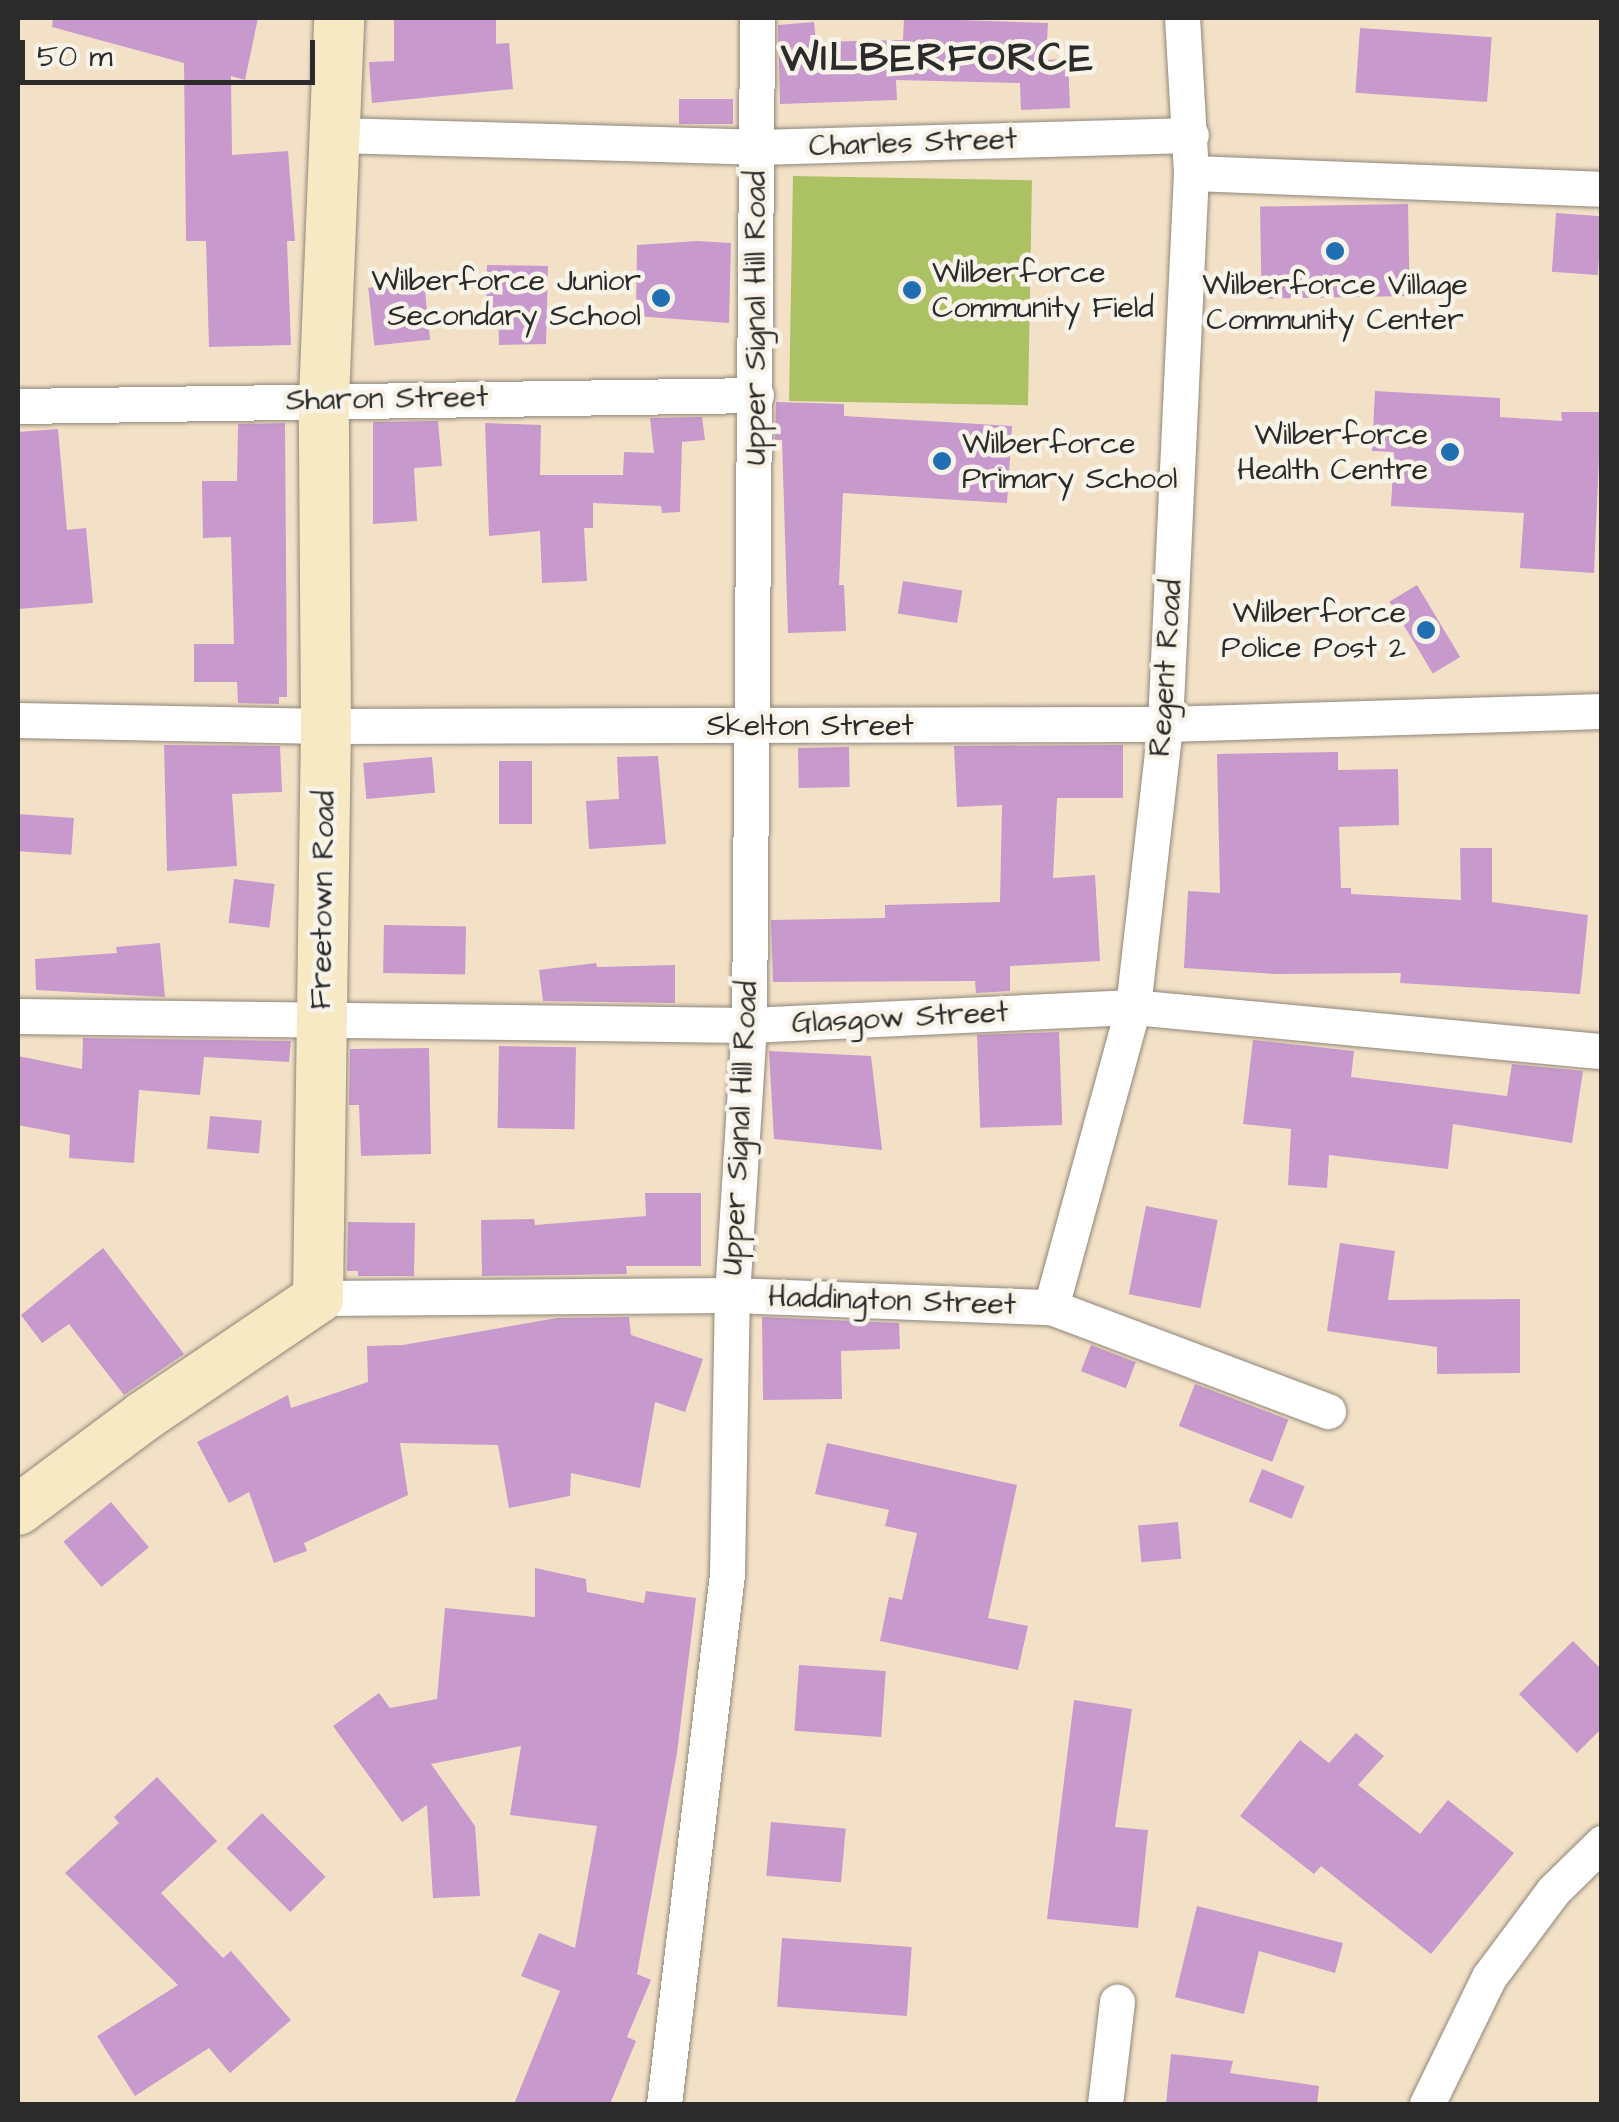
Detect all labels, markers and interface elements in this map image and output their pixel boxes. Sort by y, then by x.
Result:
scale bar [25,20,320,82]
district label: WILBERFORCE [781,35,1095,83]
text: 50 m [37,36,113,78]
street label: Charles Street [808,121,1018,165]
street label: Upper Signal Hill Road [738,171,774,465]
marker: Wilberforce Village Community Center [1324,240,1346,262]
place label: Wilberforce Community Field [932,255,1154,326]
place label: Wilberforce Junior Secondary School [371,263,641,334]
place label: Wilberforce Village Community Center [1202,267,1468,338]
marker: Wilberforce Community Field [901,279,923,301]
marker: Wilberforce Junior Secondary School [650,287,672,309]
street label: Sharon Street [286,379,488,419]
place label: Wilberforce Health Centre [1237,417,1428,488]
place label: Wilberforce Primary School [962,426,1177,496]
marker: Wilberforce Health Centre [1437,439,1463,465]
marker: Wilberforce Primary School [931,450,953,472]
street label: Regent Road [1142,578,1190,758]
place label: Wilberforce Police Post 2 [1221,595,1406,666]
marker: Wilberforce Police Post 2 [1415,619,1437,641]
street label: Skelton Street [706,708,914,744]
street label: Freetown Road [303,790,343,1010]
street label: Upper Signal Hill Road [714,980,766,1276]
street label: Glasgow Street [791,994,1009,1042]
street label: Haddington Street [768,1279,1016,1323]

